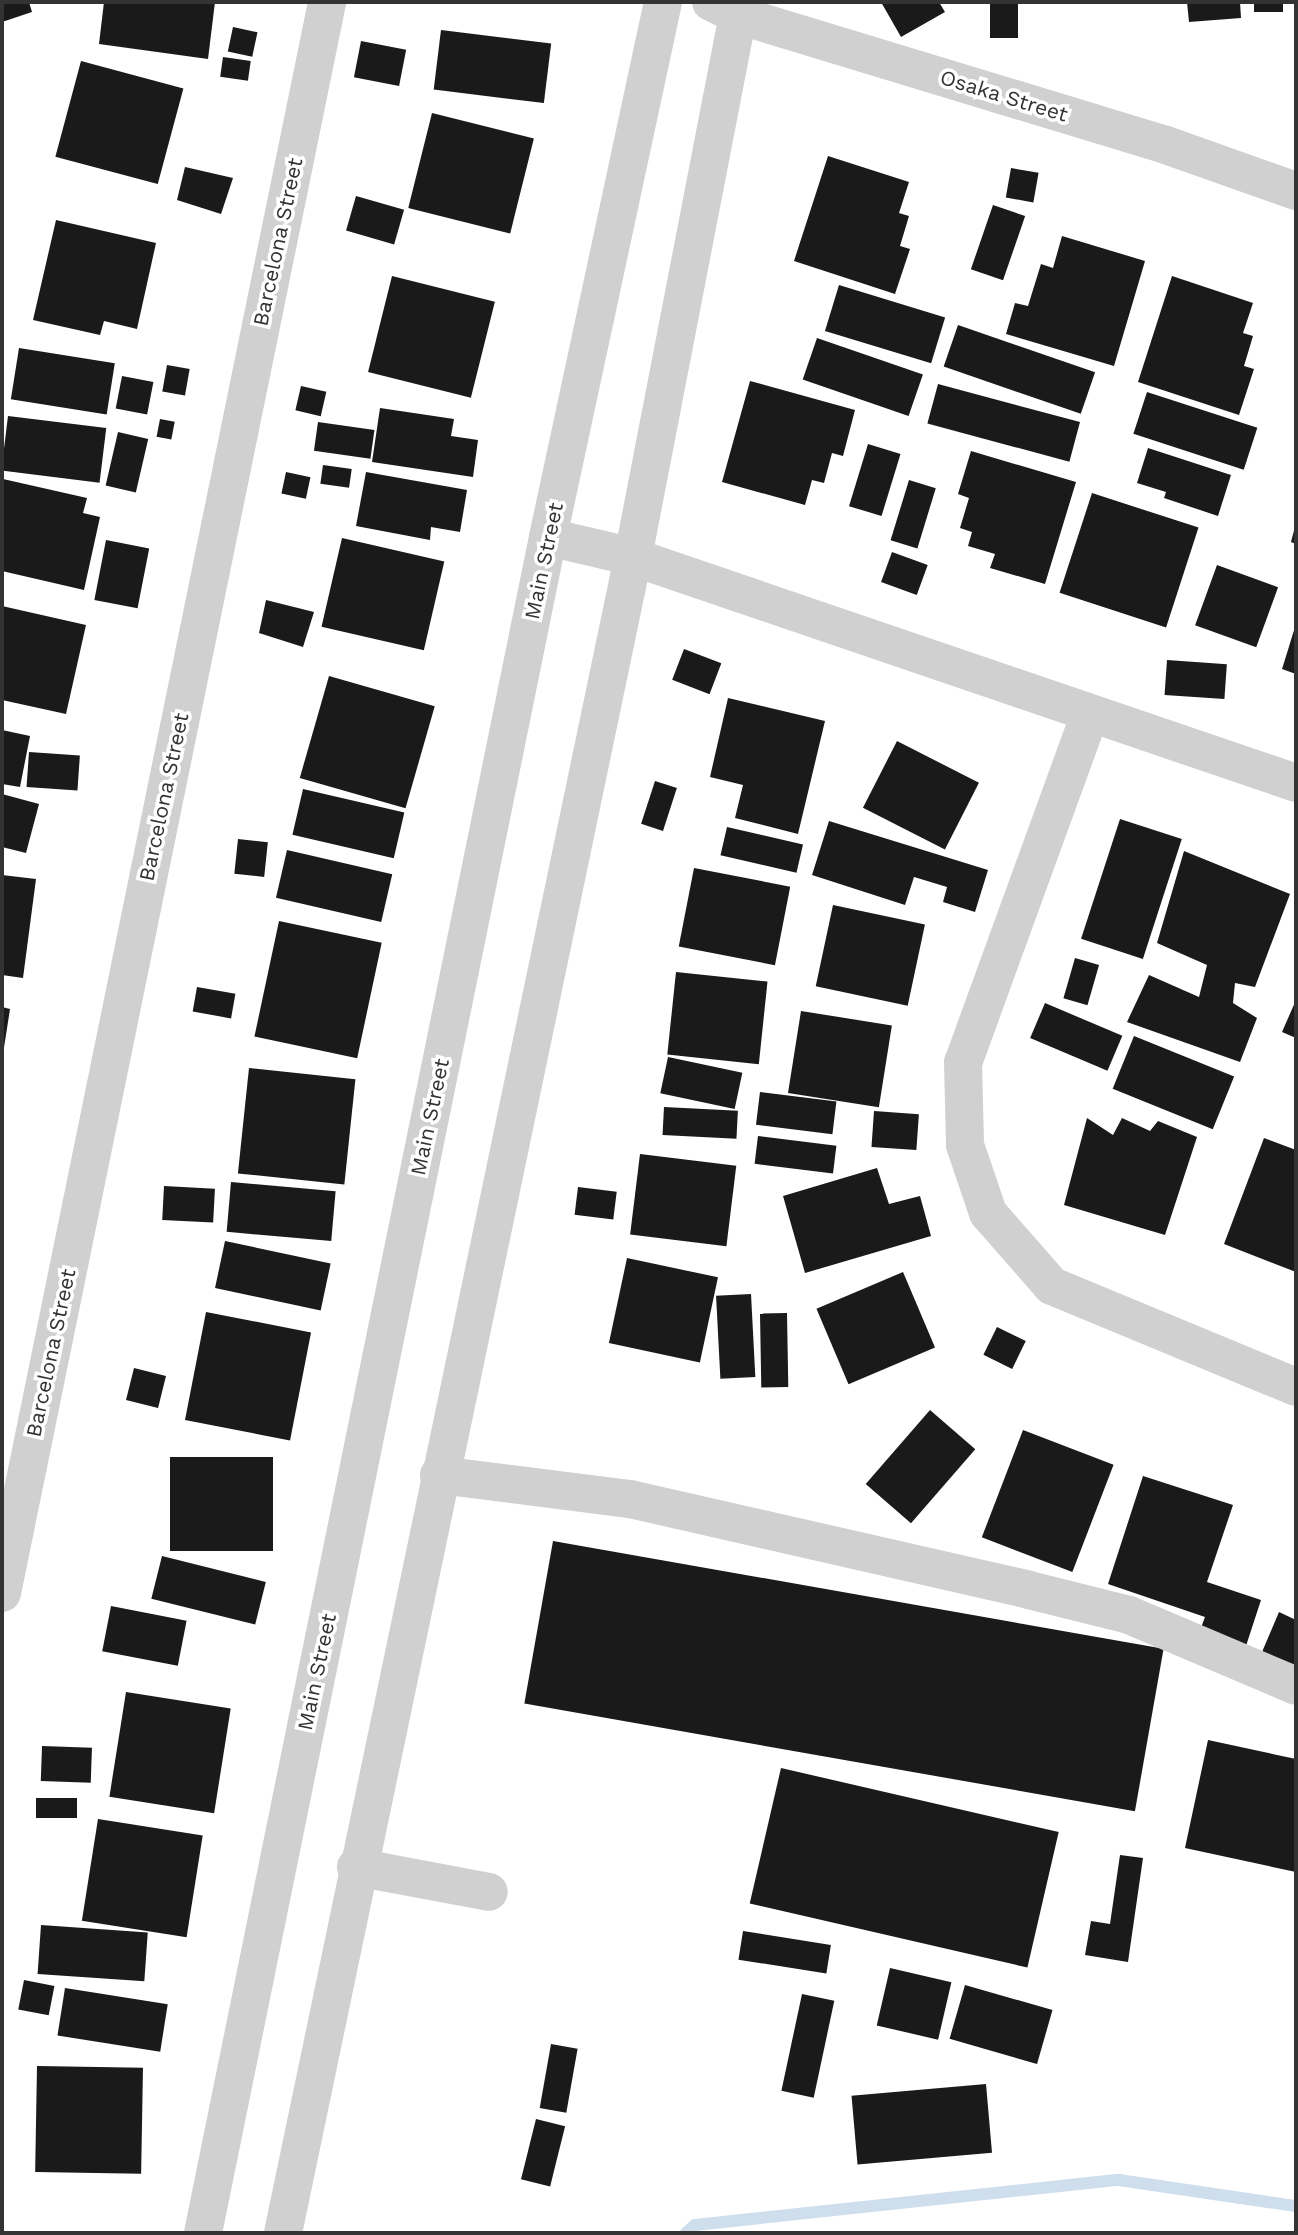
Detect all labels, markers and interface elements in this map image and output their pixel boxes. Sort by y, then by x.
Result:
street label: Osaka Street [937,65,1071,127]
street label: Barcelona Street [248,155,308,329]
street label: Main Street [519,500,569,622]
street label: Barcelona Street [134,710,194,884]
street label: Main Street [405,1056,455,1178]
street label: Barcelona Street [21,1266,81,1440]
street label: Main Street [292,1611,342,1733]

